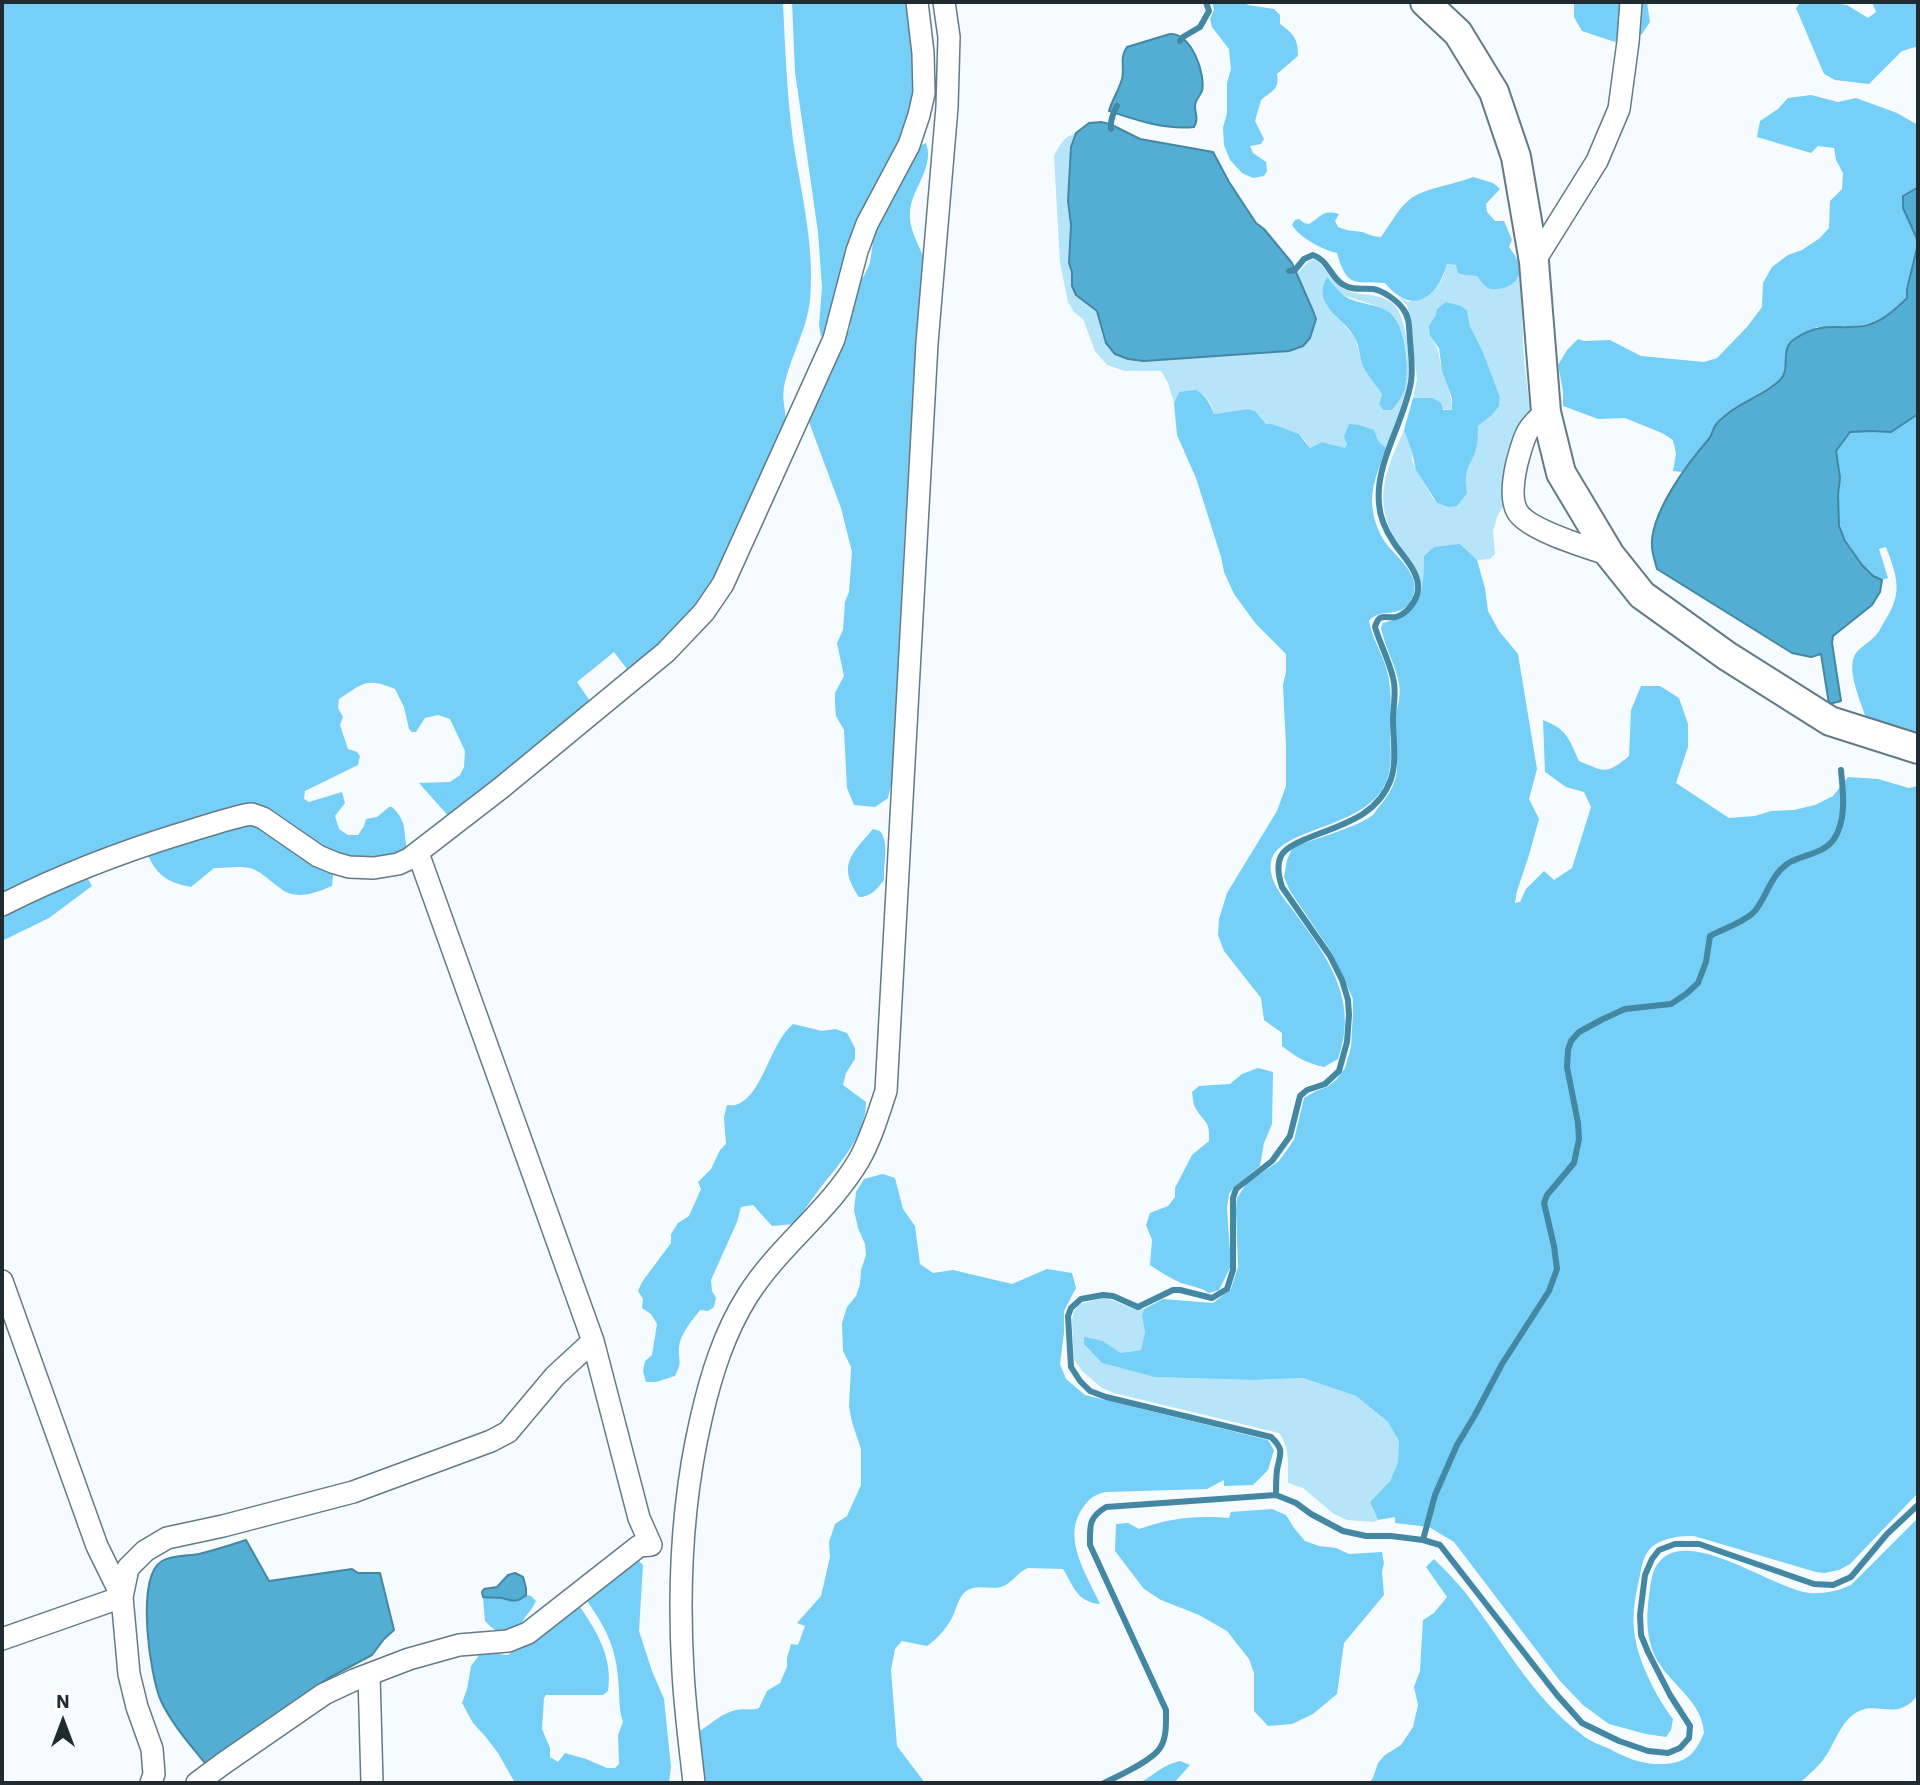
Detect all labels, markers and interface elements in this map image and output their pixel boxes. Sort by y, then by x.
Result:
north arrow [28,1687,98,1757]
text: N [56,1689,70,1713]

